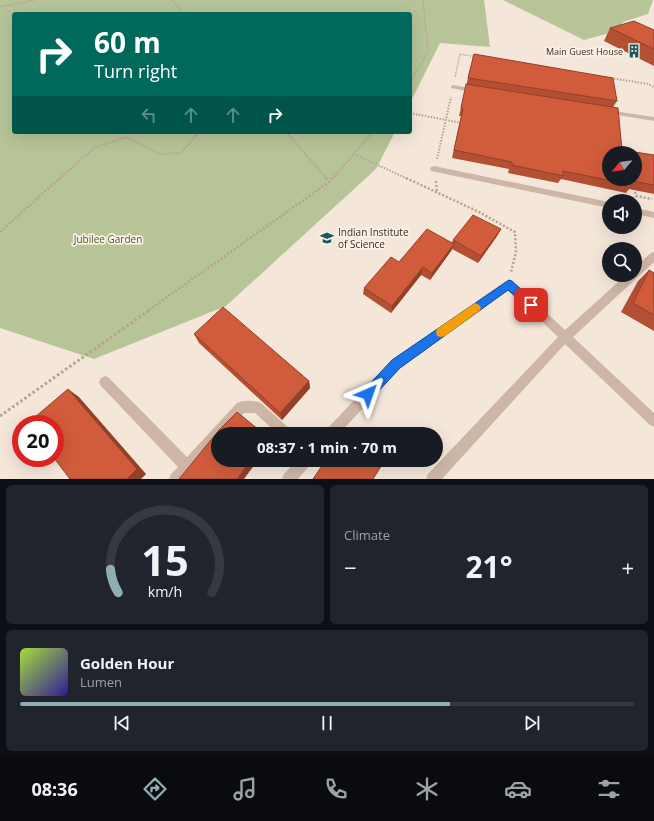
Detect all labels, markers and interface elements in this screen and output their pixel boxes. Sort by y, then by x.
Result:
text: 60 m [94,23,161,61]
icon: right [28,28,80,80]
building icon: Main Guest House [626,43,642,59]
place label: Main Guest House [546,45,623,58]
text: Turn right [94,59,177,83]
icon: left [138,104,160,126]
icon: ahead [180,104,202,126]
icon: ahead [222,104,244,126]
icon: right [264,104,286,126]
north arrow [602,146,642,186]
map controls [602,146,642,282]
button: sound [602,194,642,234]
place label: Indian Institute of Science [338,225,409,251]
school or university icon: Indian Institute of Science [319,230,335,246]
park label: Jubilee Garden [73,232,142,246]
button: search [602,242,642,282]
pin [514,288,548,322]
icon: arrive [520,294,542,316]
position arrow [347,373,389,415]
speed limit sign: 20 [12,415,64,467]
text: 08:37 · 1 min · 70 m [257,437,397,457]
text: Climate [344,526,390,544]
text: 15 [141,531,189,587]
text: 21° [465,546,513,587]
text: − [344,552,357,582]
text: + [621,552,634,582]
text: km/h [148,581,182,600]
text: Golden Hour [80,653,174,673]
text: Lumen [80,673,122,691]
icon: previous [111,712,133,734]
icon: pause [316,712,338,734]
icon: next [521,712,543,734]
icon: directions [141,775,169,803]
icon: music [231,775,259,803]
icon: phone [322,775,350,803]
icon: climate [413,775,441,803]
icon: car [504,775,532,803]
icon: filters [595,775,623,803]
text: 08:36 [31,777,78,801]

